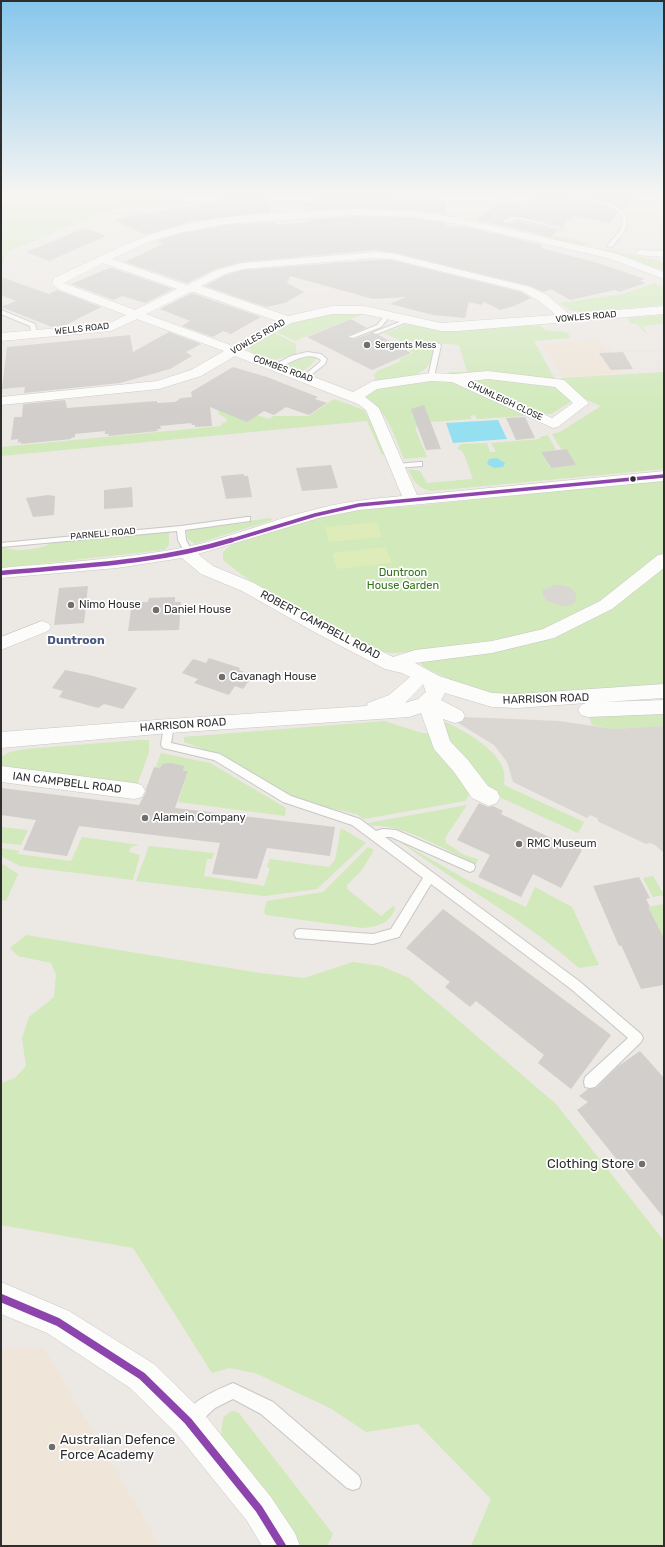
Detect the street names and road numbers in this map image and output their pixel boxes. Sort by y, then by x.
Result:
street label: VOWLES ROAD [555,309,617,325]
street label: VOWLES ROAD [229,317,287,357]
street label: WELLS ROAD [54,321,110,337]
street label: COMBES ROAD [252,353,314,385]
street label: CHUMLEIGH CLOSE [466,379,544,423]
street label: PARNELL ROAD [70,526,136,542]
street label: ROBERT CAMPBELL ROAD [258,588,382,662]
street label: HARRISON ROAD [502,691,590,707]
street label: HARRISON ROAD [139,715,227,735]
street label: IAN CAMPBELL ROAD [12,770,122,796]

